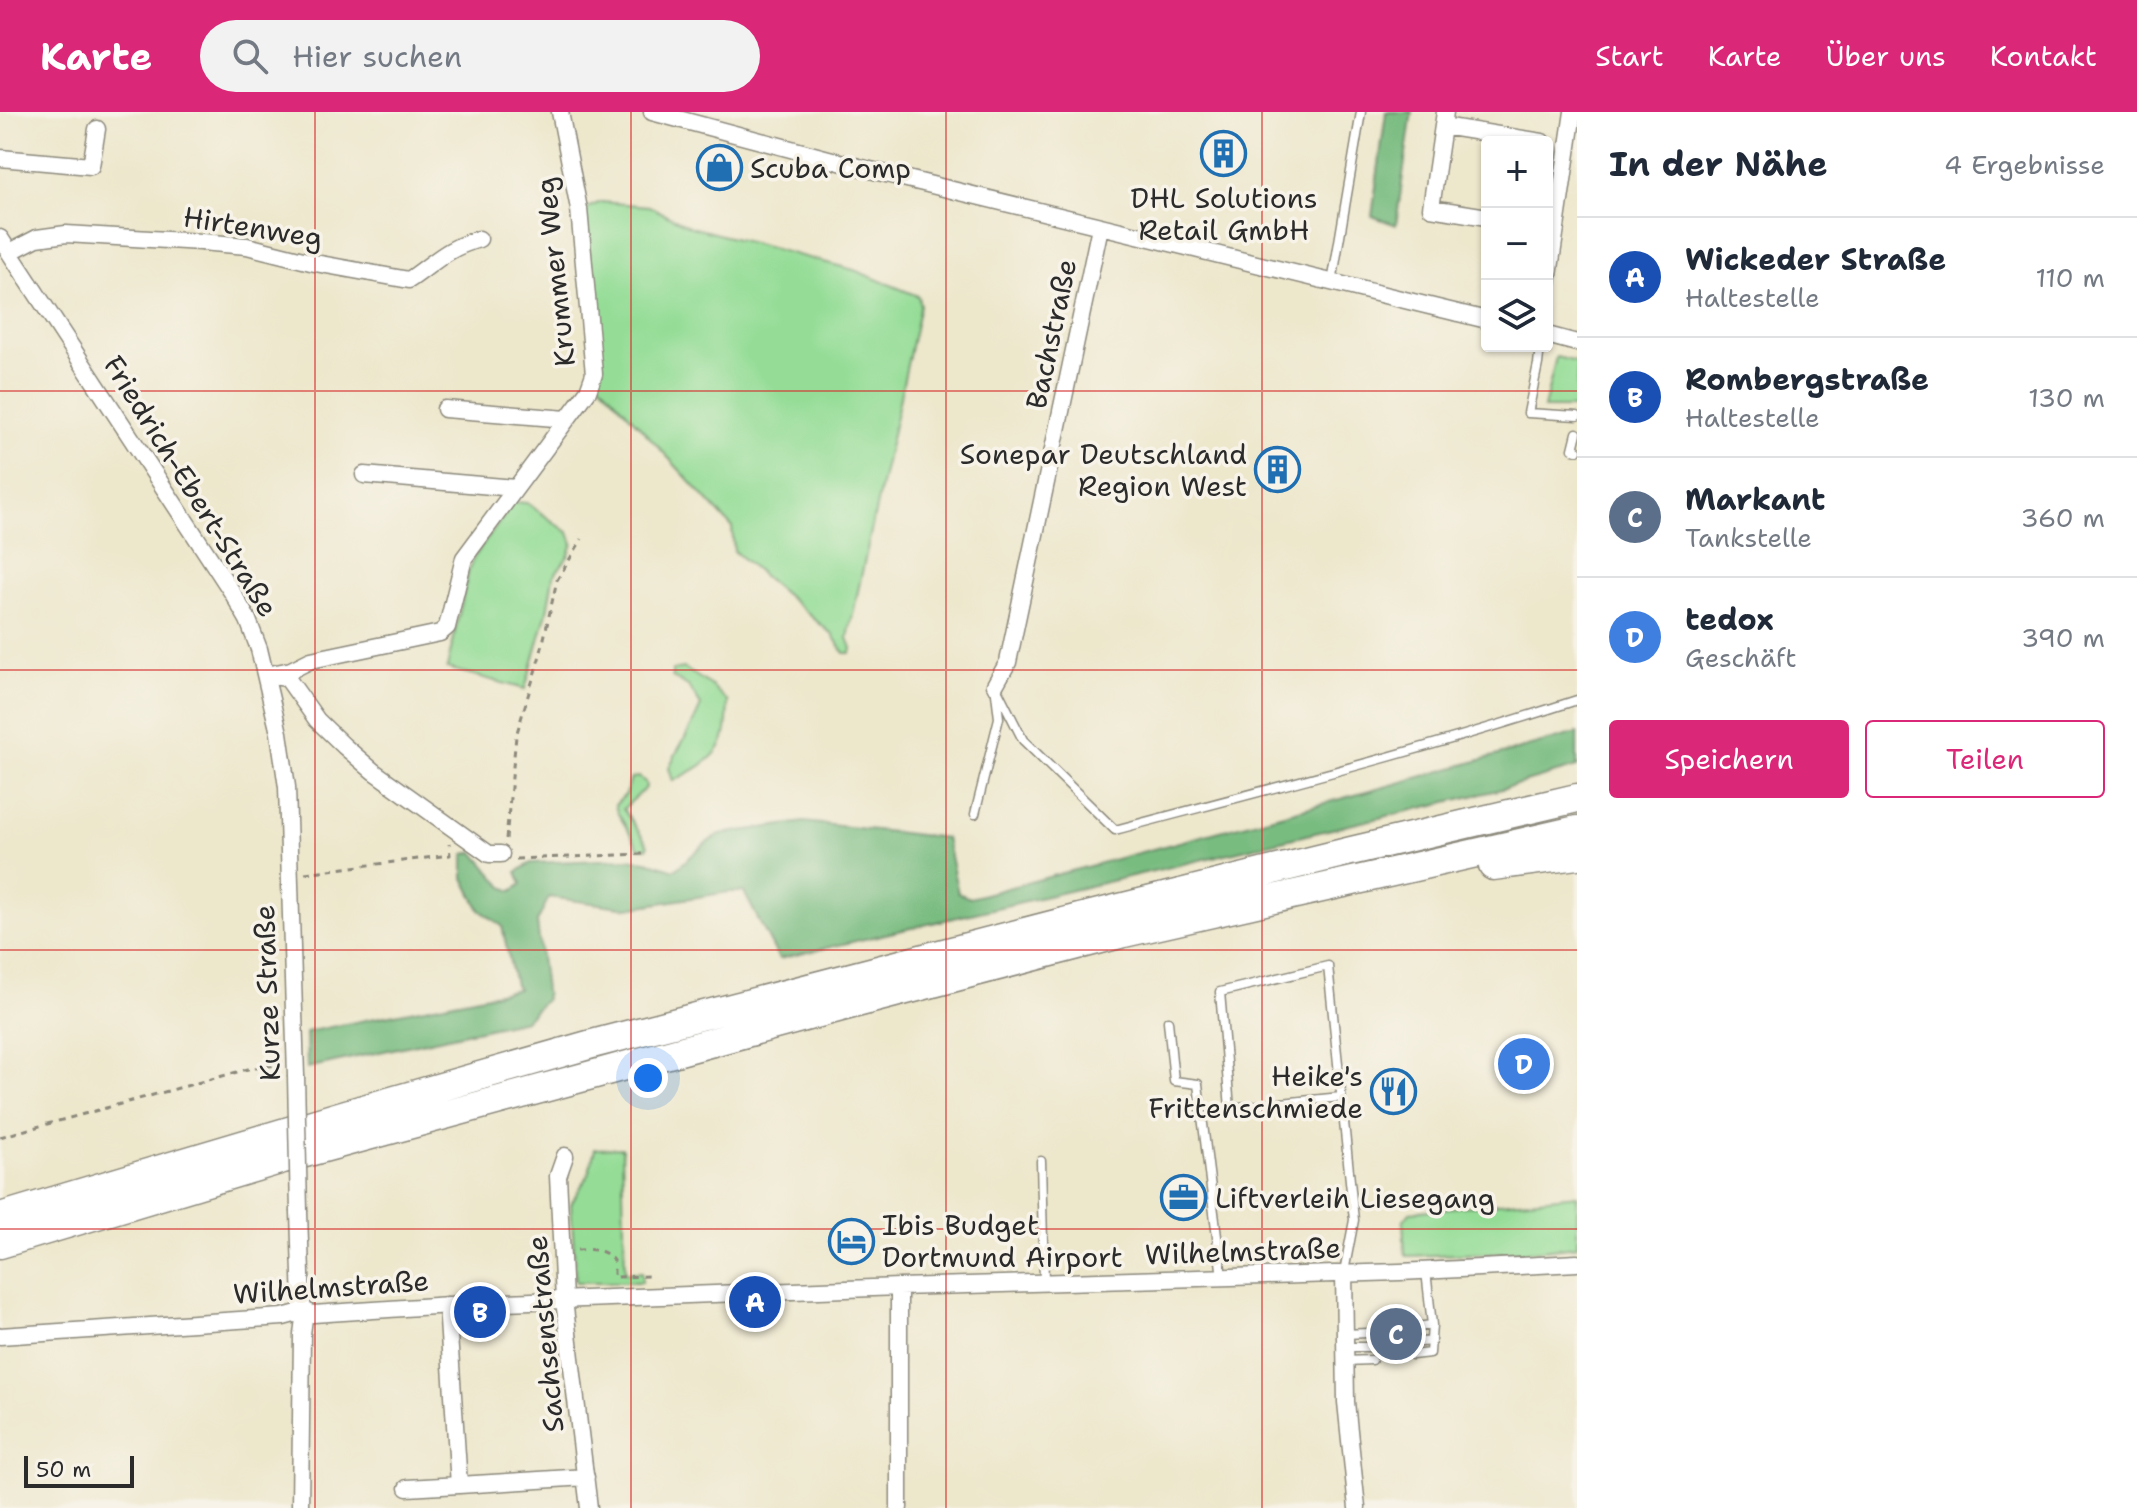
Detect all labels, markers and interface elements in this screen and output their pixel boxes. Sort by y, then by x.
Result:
search box [200,20,760,92]
text: Karte [40,31,152,82]
icon: search [228,34,272,78]
text: Hier suchen [292,36,462,77]
text: Start [1595,37,1664,75]
text: Karte [1708,37,1782,75]
text: Über uns [1826,37,1946,75]
text: Kontakt [1990,37,2097,75]
building icon: DHL Solutions Retail GmbH [1200,130,1248,178]
map controls [1481,136,1553,352]
button: + [1481,136,1553,208]
text: In der Nähe [1609,141,1828,187]
shop icon: Scuba Comp [695,144,743,192]
text: 4 Ergebnisse [1944,147,2105,182]
place label: Scuba Comp [750,149,911,187]
street label: Krummer Weg [526,175,584,369]
place label: DHL Solutions Retail GmbH [1130,179,1318,249]
street label: Hirtenweg [181,197,325,257]
button: − [1481,208,1553,280]
text: Wickeder Straße [1685,239,1946,280]
street label: Bachstraße [1017,256,1085,412]
text: A [1625,260,1645,295]
text: 110 m [2035,260,2105,295]
button: layers [1481,280,1553,352]
text: Haltestelle [1685,280,1820,315]
street label: Friedrich-Ebert-Straße [95,348,287,624]
text: Rombergstraße [1685,359,1929,400]
text: B [1627,380,1643,415]
text: 130 m [2028,380,2105,415]
text: Haltestelle [1685,400,1820,435]
place label: Sonepar Deutschland Region West [960,435,1247,505]
building icon: Sonepar Deutschland Region West [1254,446,1302,494]
text: Markant [1685,479,1825,520]
text: C [1627,500,1643,535]
text: 360 m [2020,500,2105,535]
text: Tankstelle [1685,520,1812,555]
text: tedox [1685,599,1774,640]
text: D [1626,620,1644,655]
text: 390 m [2021,620,2105,655]
text: Geschäft [1685,640,1797,675]
button: Speichern [1609,720,1849,798]
button: Teilen [1865,720,2105,798]
street label: Kurze Straße [245,904,289,1082]
pin: D [1498,1034,1550,1094]
place label: Heike's Frittenschmiede [1148,1057,1363,1127]
your location [628,1058,668,1098]
restaurant icon: Heike's Frittenschmiede [1370,1068,1418,1116]
office icon: Liftverleih Liesegang [1160,1174,1208,1222]
place label: Liftverleih Liesegang [1215,1179,1495,1217]
place label: Ibis Budget Dortmund Airport [882,1206,1123,1276]
hotel icon: Ibis Budget Dortmund Airport [827,1217,875,1265]
street label: Wilhelmstraße [1144,1229,1342,1273]
street label: Sachsenstraße [517,1234,573,1434]
street label: Wilhelmstraße [232,1261,430,1313]
pin: A [729,1272,781,1332]
pin: B [454,1282,506,1342]
pin: C [1370,1304,1422,1364]
scale bar [24,1452,134,1488]
text: 50 m [36,1455,91,1484]

